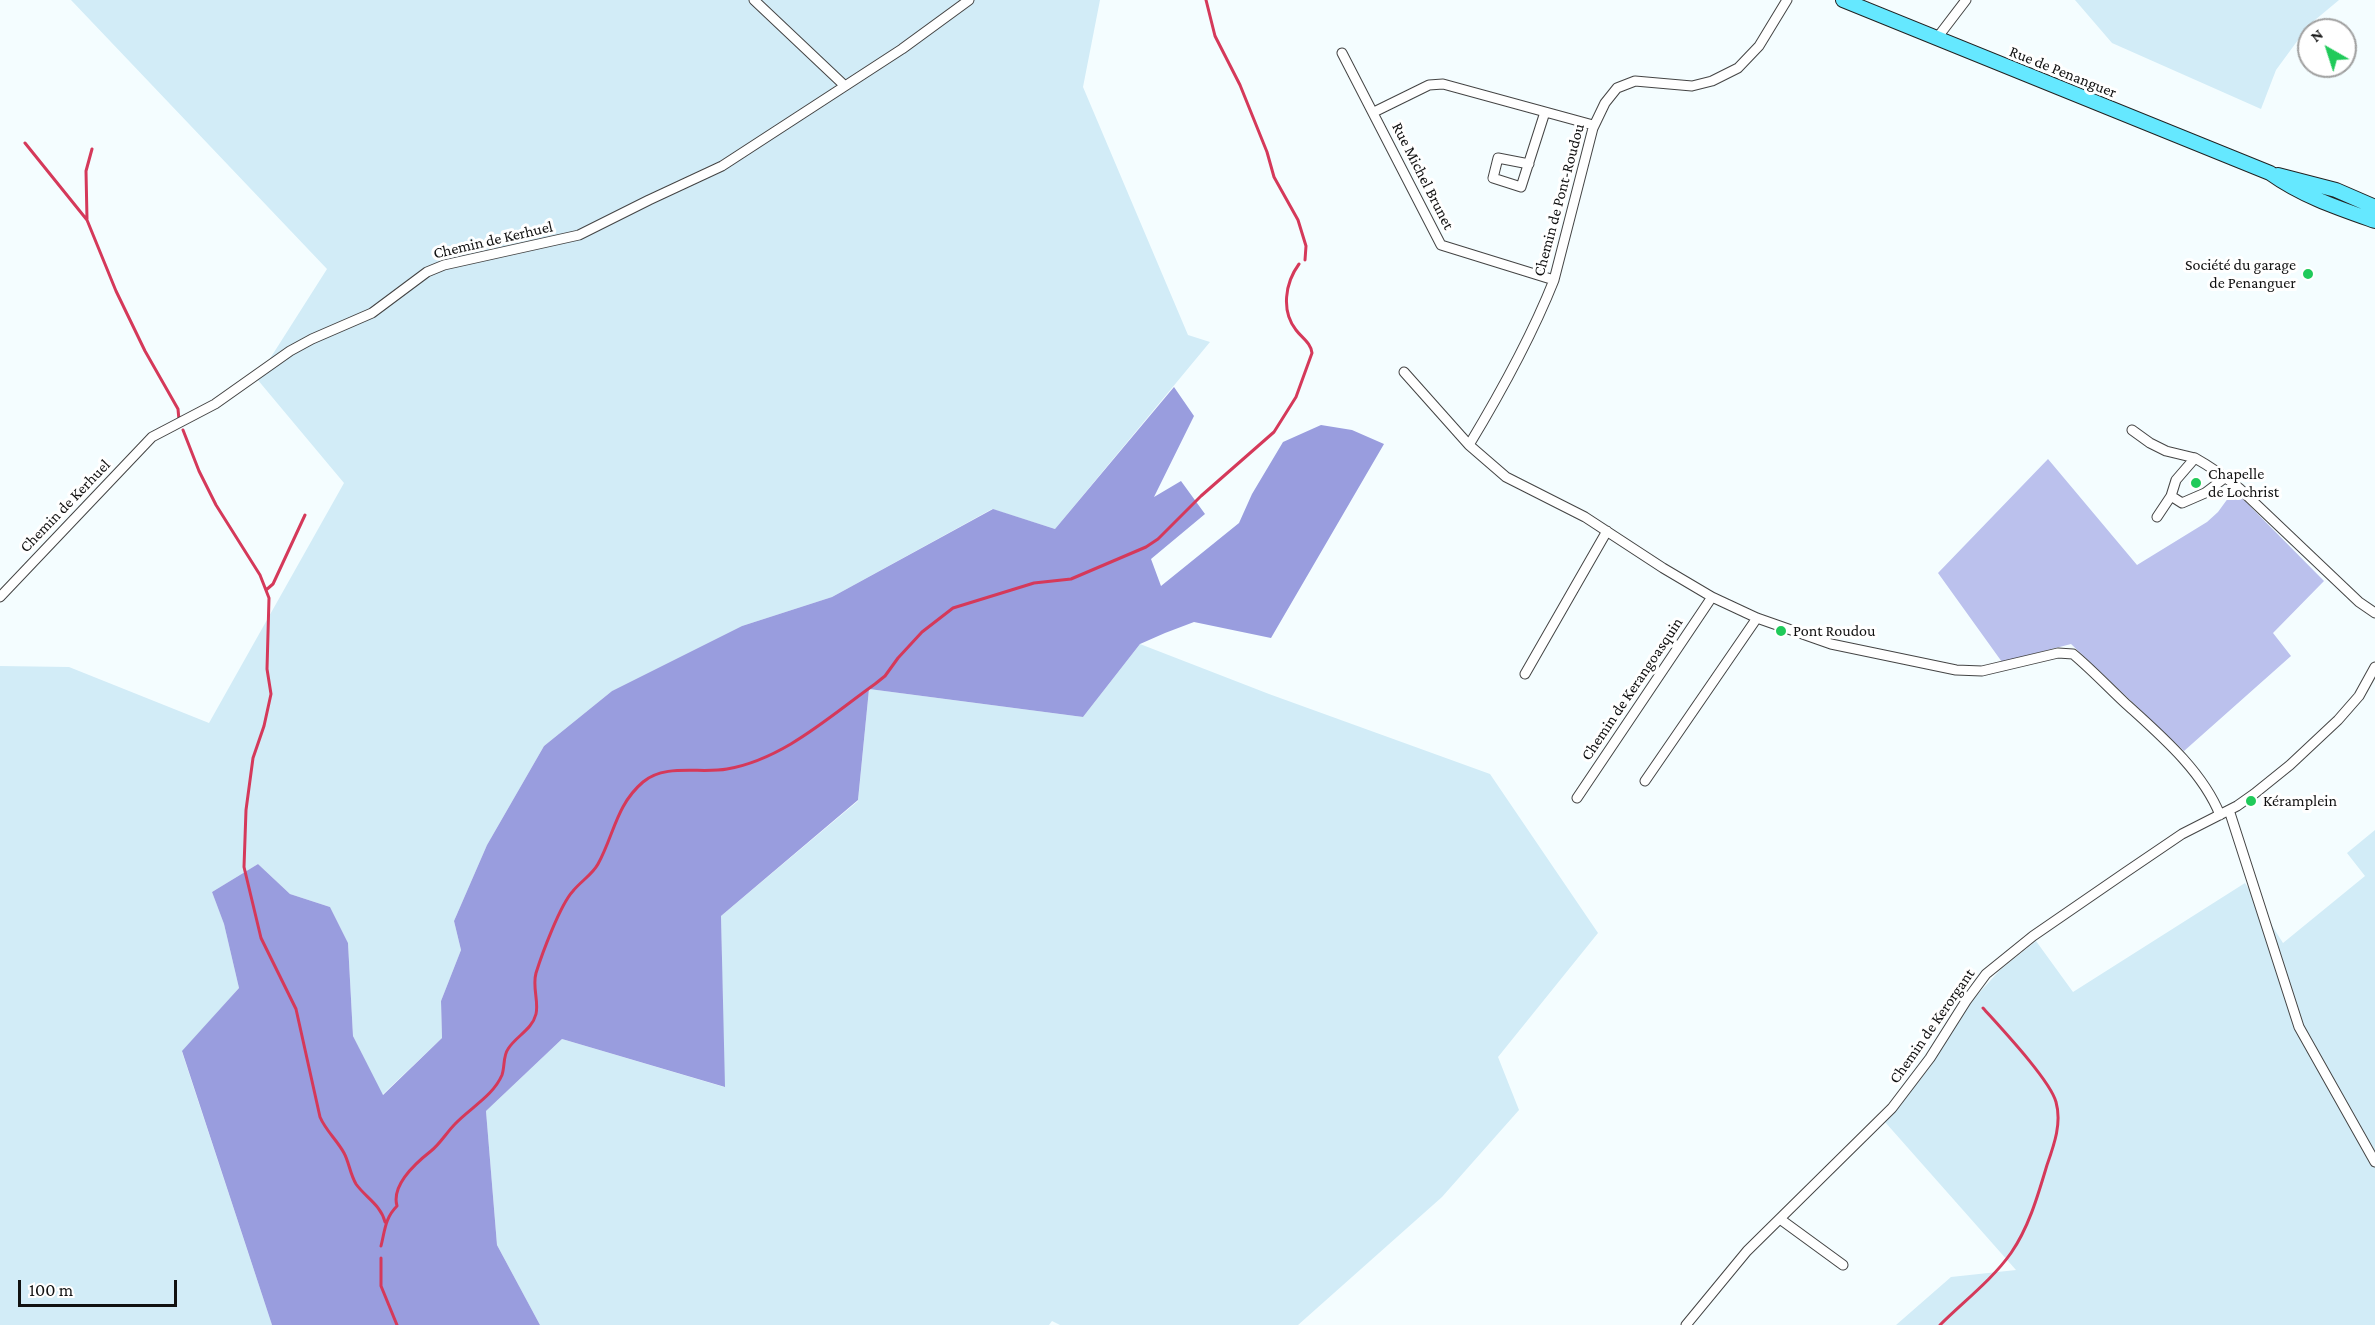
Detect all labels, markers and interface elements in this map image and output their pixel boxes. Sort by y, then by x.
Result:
north arrow [2297,18,2357,78]
text: N [2307,25,2326,45]
street label: Rue de Penanguer [2007,42,2119,102]
street label: Rue Michel Brunet [1388,119,1458,233]
street label: Chemin de Pont-Roudou [1529,122,1589,278]
street label: Chemin de Kerhuel [431,217,555,263]
place label: Société du garage de Penanguer [2185,255,2296,293]
marker: Société du garage de Penanguer [2301,267,2315,281]
street label: Chemin de Kerhuel [16,455,114,557]
place label: Chapelle de Lochrist [2208,464,2279,502]
marker: Chapelle de Lochrist [2189,476,2203,490]
street label: Chemin de Kerangoasquin [1577,614,1687,764]
place label: Pont Roudou [1793,621,1875,641]
marker: Pont Roudou [1774,624,1788,638]
place label: Kéramplein [2263,791,2337,811]
marker: Kéramplein [2244,794,2258,808]
street label: Chemin de Kerorgant [1885,965,1979,1087]
scale bar [21,1268,180,1306]
text: 100 m [29,1280,73,1300]

